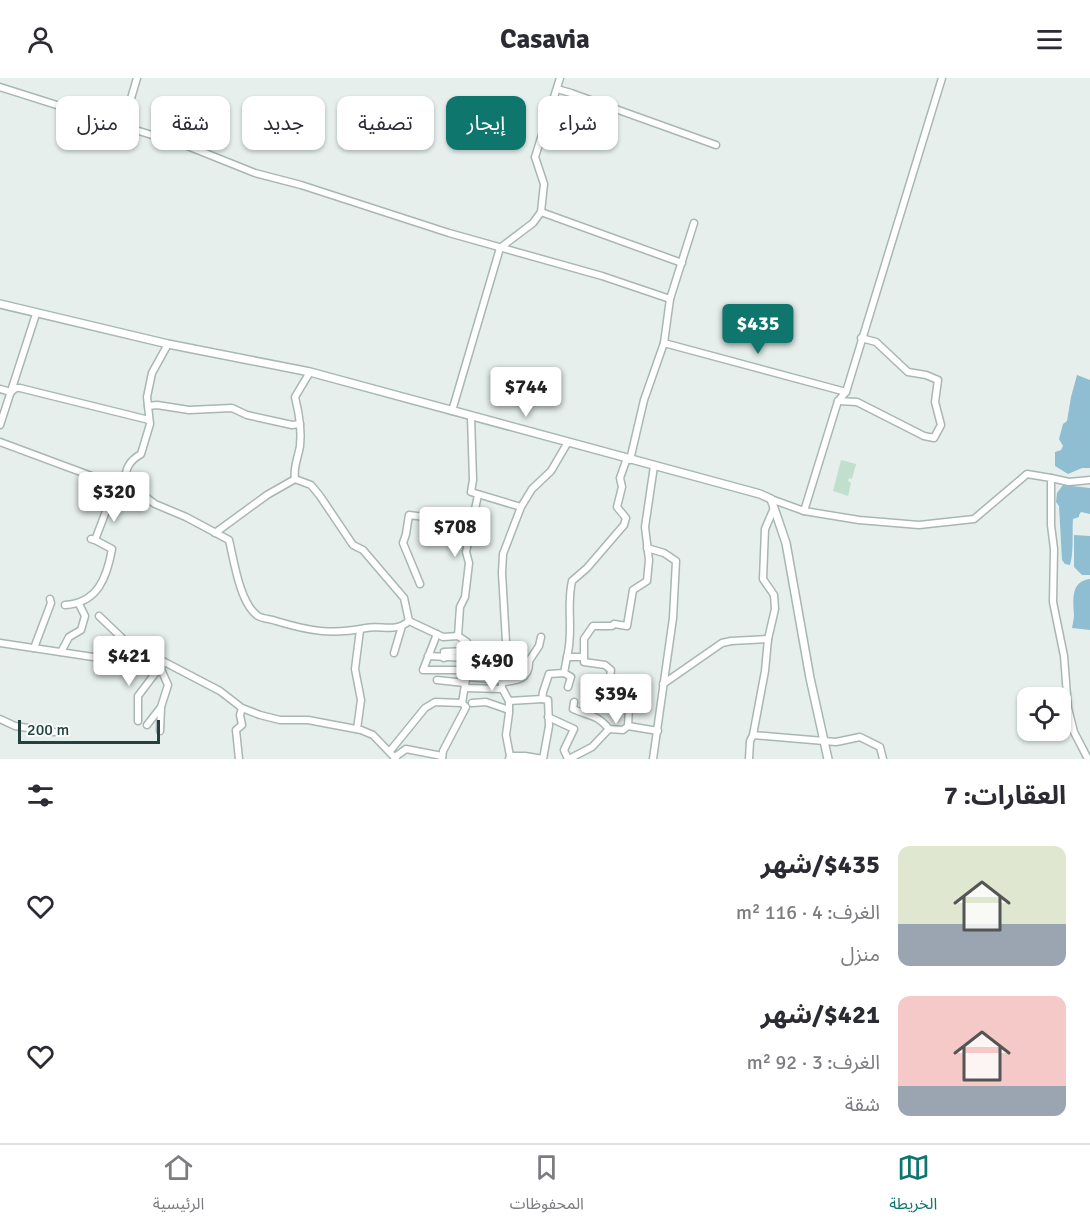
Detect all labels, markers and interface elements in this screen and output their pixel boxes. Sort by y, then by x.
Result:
icon: person [24,23,57,56]
text: Casavia [500,23,590,56]
icon: menu [1033,23,1066,56]
chip: منزل [56,96,139,150]
chip: شقة [151,96,230,150]
chip: جديد [242,96,325,150]
chip: تصفية [337,96,434,150]
chip: إيجار [446,96,526,150]
chip: شراء [538,96,618,150]
pin: $435 [722,304,794,355]
text: $435 [736,311,780,336]
pin: $744 [490,367,562,418]
text: $744 [504,374,548,399]
pin: $320 [78,472,150,523]
text: $320 [92,479,136,504]
pin: $708 [419,507,491,558]
text: $708 [433,514,477,539]
pin: $421 [93,636,165,687]
pin: $490 [456,641,528,692]
text: $421 [107,643,151,668]
text: $490 [470,648,514,673]
pin: $394 [580,674,652,725]
text: $394 [594,681,638,706]
map controls [1017,687,1071,741]
button: locate [1017,687,1071,741]
scale bar [18,717,160,744]
text: 200 m [27,720,69,740]
icon: filters [24,779,57,812]
text: العقارات: 7 [944,780,1066,812]
text: $435/شهر [761,849,880,881]
icon: home [946,870,1018,942]
icon: heart [24,890,57,923]
text: الغرف: 4 · 116 m² [736,900,880,925]
text: منزل [841,942,880,967]
text: $421/شهر [761,999,880,1031]
icon: home [946,1020,1018,1092]
icon: heart [24,1040,57,1073]
text: الغرف: 3 · 92 m² [747,1050,880,1075]
text: شقة [845,1092,880,1117]
tab: الرئيسية [153,1151,204,1221]
tab: المحفوظات [510,1151,584,1221]
tab: الخريطة [889,1151,937,1221]

